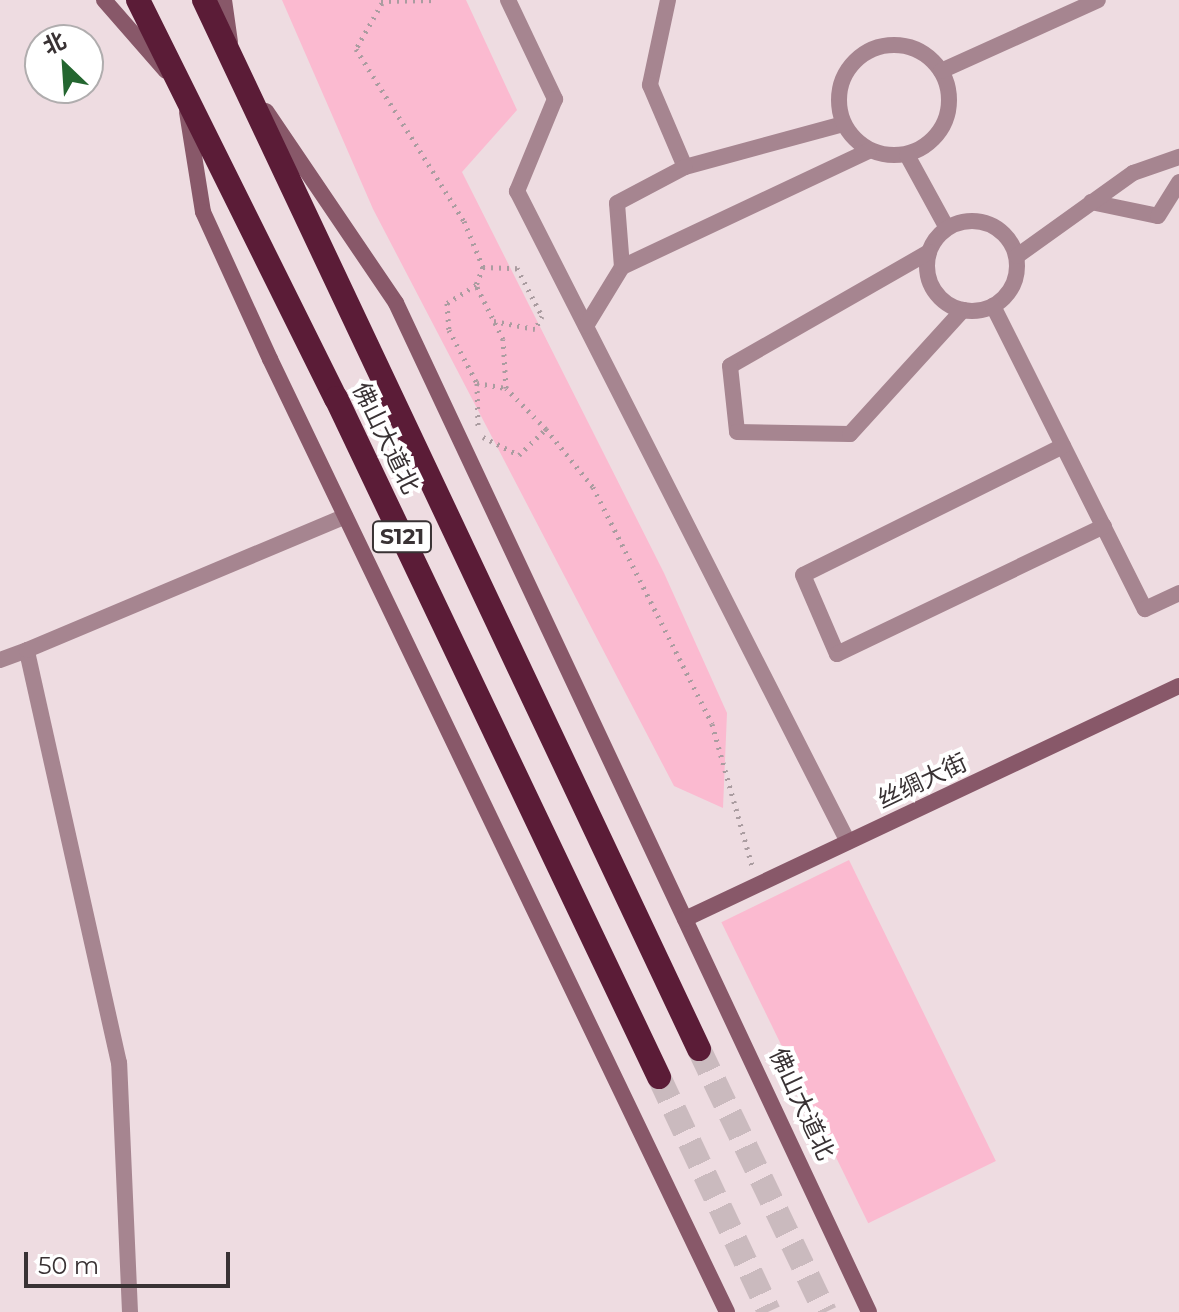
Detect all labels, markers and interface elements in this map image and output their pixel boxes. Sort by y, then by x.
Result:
north arrow [24,24,104,104]
text: 北 [39,27,70,60]
street label: 佛山大道北 [347,378,425,498]
road number: S121 [370,519,434,555]
street label: 丝绸大街 [872,748,972,814]
street label: 佛山大道北 [764,1044,840,1164]
scale bar [28,1236,234,1286]
text: 50 m [38,1251,99,1280]

